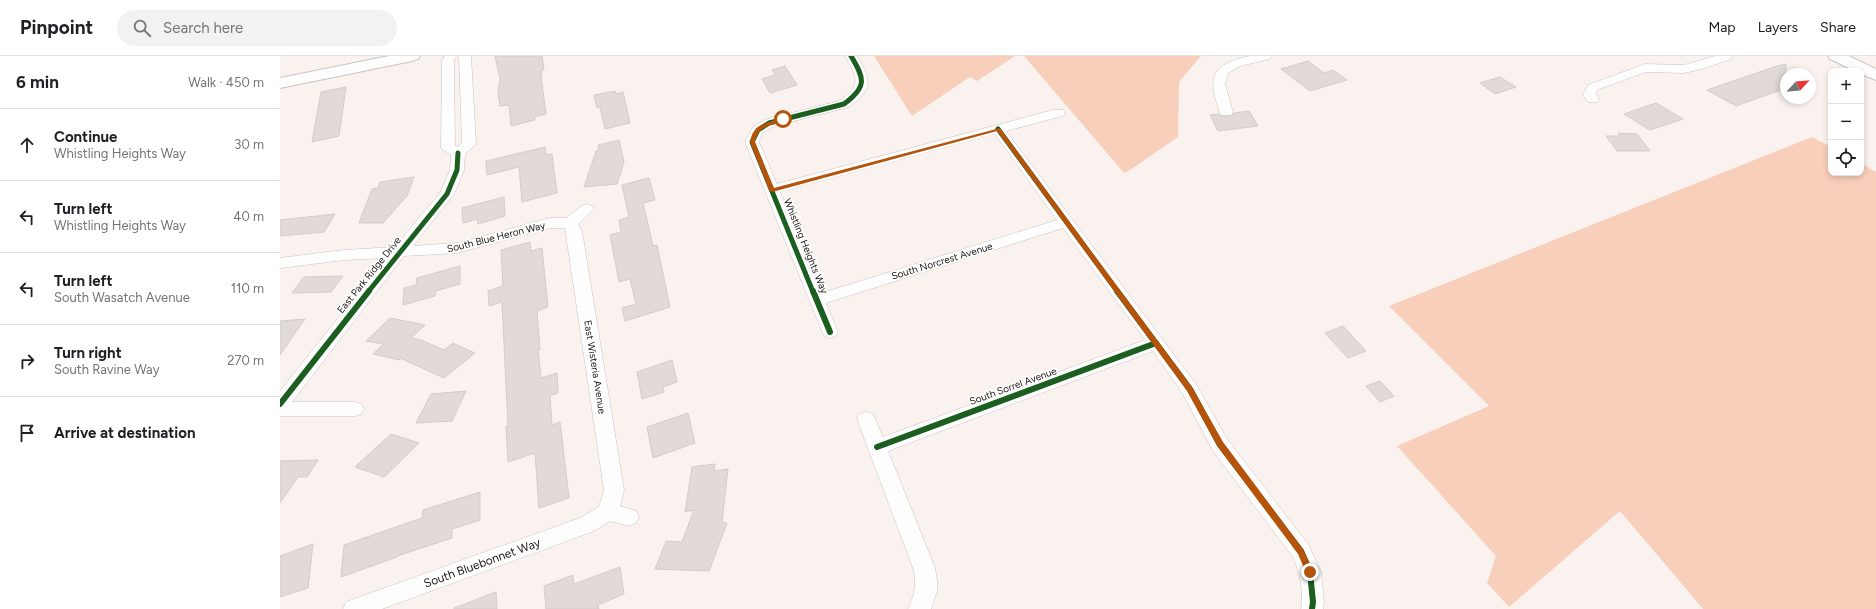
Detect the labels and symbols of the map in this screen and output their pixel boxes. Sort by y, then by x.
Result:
north arrow [1780,68,1816,104]
route start [774,110,792,128]
street label: Whistling Heights Way [781,197,831,296]
street label: South Blue Heron Way [445,218,547,256]
street label: East Park Ridge Drive [334,234,404,316]
street label: South Norcrest Avenue [890,239,995,283]
street label: East Wisteria Avenue [581,319,609,415]
street label: South Sorrel Avenue [968,364,1059,408]
street label: South Bluebonnet Way [422,535,543,591]
route end [1301,563,1319,581]

